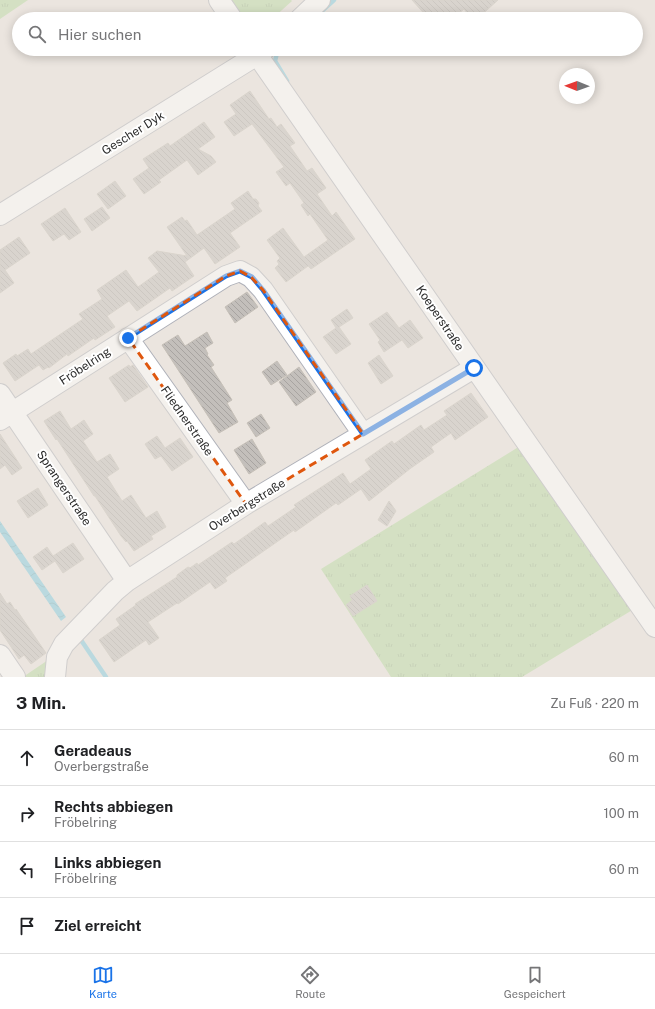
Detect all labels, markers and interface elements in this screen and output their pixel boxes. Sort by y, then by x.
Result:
search box [12,12,643,56]
icon: search [26,23,48,45]
text: Hier suchen [58,26,141,43]
north arrow [559,68,595,104]
street label: Gescher Dyk [99,108,167,158]
street label: Koeperstraße [413,283,467,353]
route end [119,329,137,347]
street label: Fröbelring [57,344,113,388]
route start [465,359,483,377]
street label: Fliednerstraße [158,384,216,459]
street label: Sprangerstraße [34,448,94,528]
street label: Overbergstraße [206,476,288,534]
text: 3 Min. [16,693,66,713]
text: Zu Fuß · 220 m [550,696,639,711]
text: Geradeaus [54,742,132,759]
icon: ahead [16,747,38,769]
text: 60 m [609,750,639,765]
text: Overbergstraße [54,759,149,774]
text: Rechts abbiegen [54,798,173,815]
icon: right [16,803,38,825]
text: 100 m [603,806,639,821]
text: Fröbelring [54,815,117,830]
text: Links abbiegen [54,854,161,871]
icon: left [16,859,38,881]
text: 60 m [609,862,639,877]
text: Fröbelring [54,871,117,886]
icon: arrive [16,915,38,937]
text: Ziel erreicht [54,917,141,934]
tab: Karte [89,964,117,1000]
tab: Route [295,964,325,1000]
tab: Gespeichert [504,964,566,1000]

